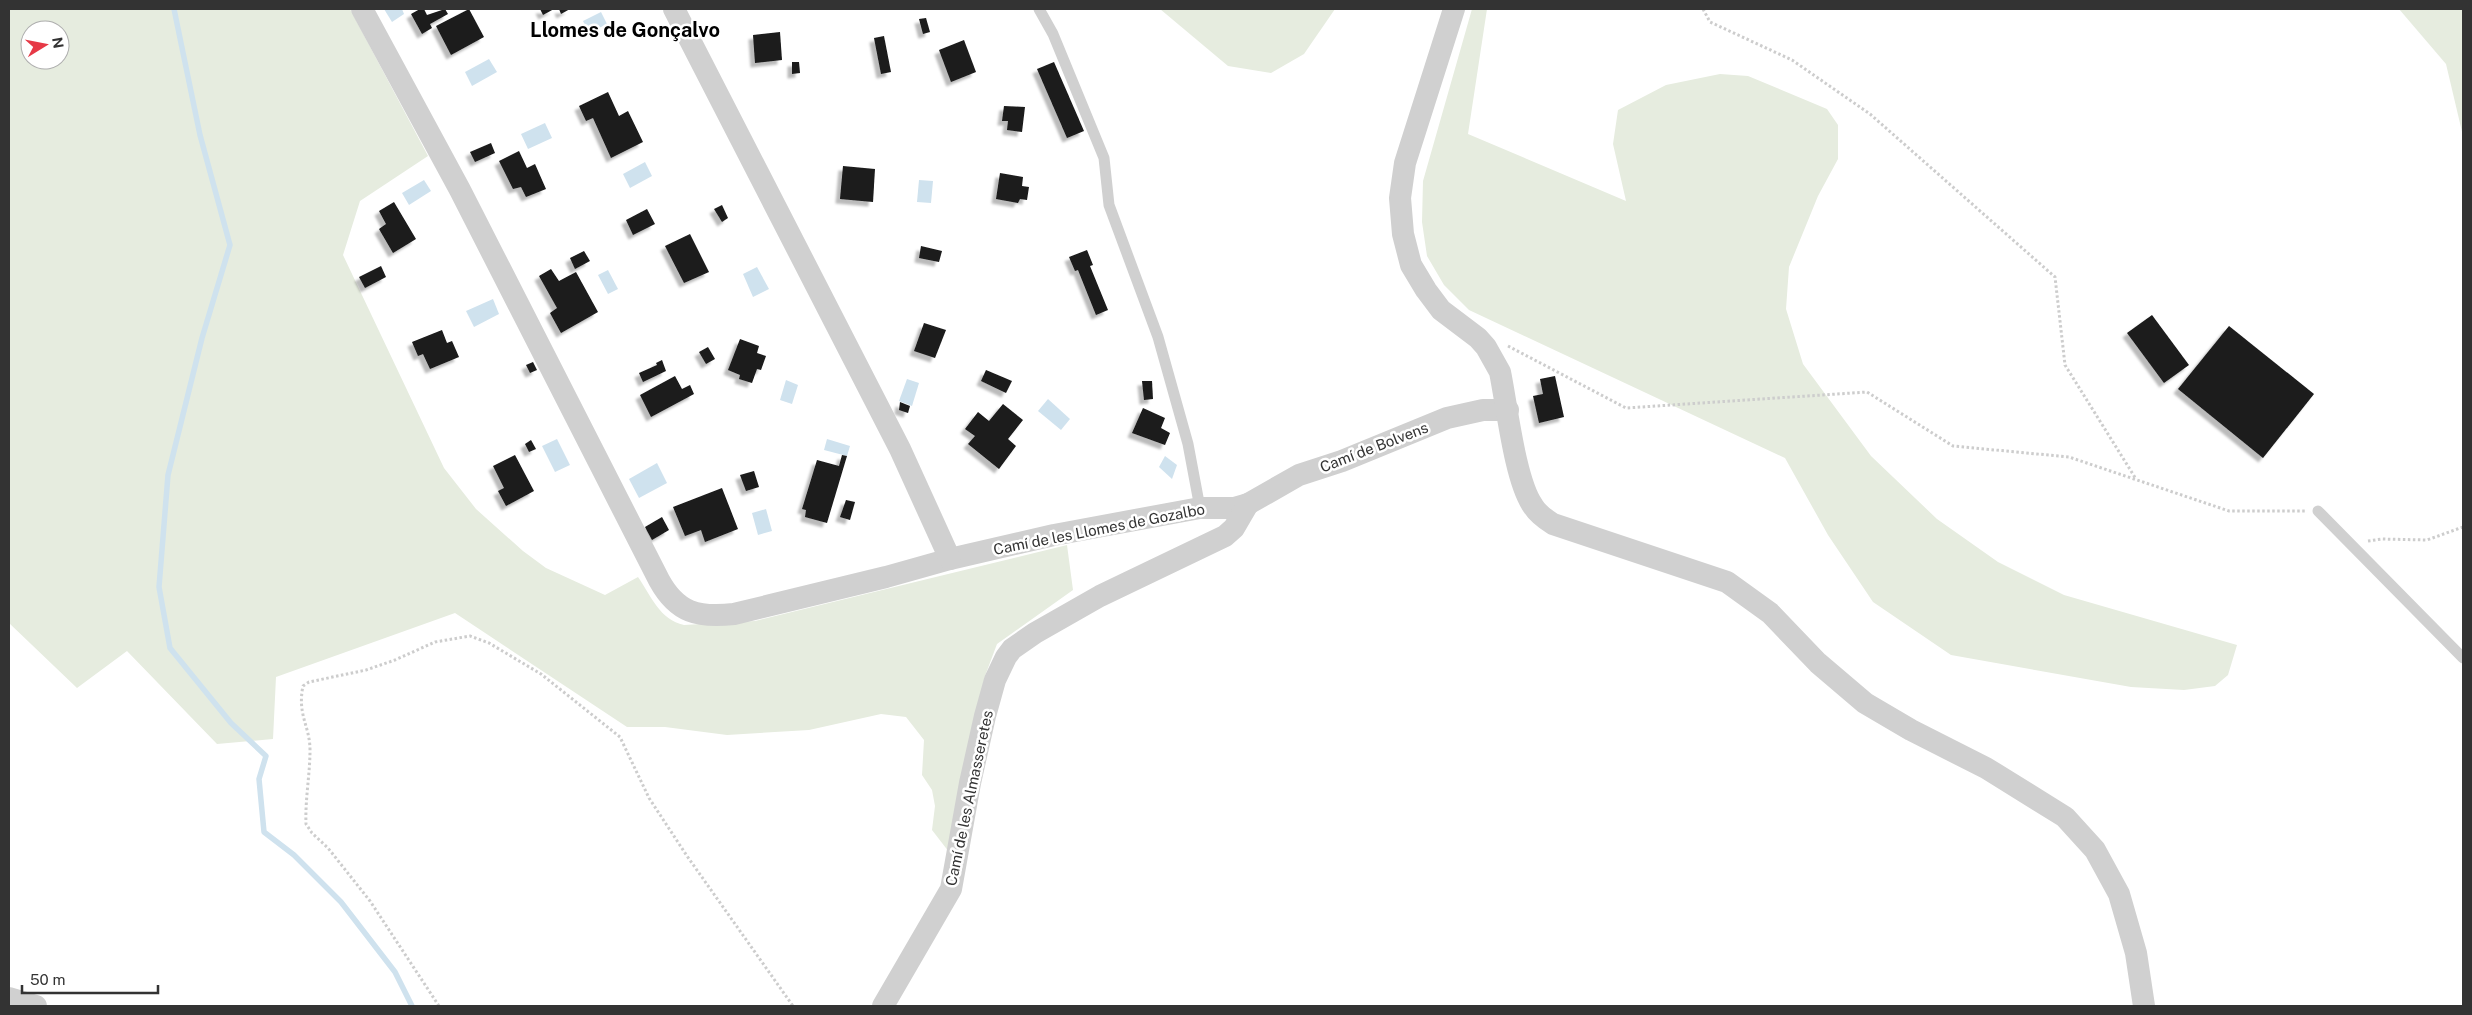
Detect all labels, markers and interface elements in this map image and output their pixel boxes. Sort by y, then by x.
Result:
district label: Llomes de Gonçalvo [530,18,720,42]
north arrow [20,20,70,70]
text: N [49,36,67,50]
street label: Camí de Bolvens [1318,419,1430,475]
street label: Camí de les Llomes de Gozalbo [992,500,1206,558]
street label: Camí de les Almasseretes [942,709,996,887]
scale bar [22,962,159,994]
text: 50 m [30,971,65,988]

